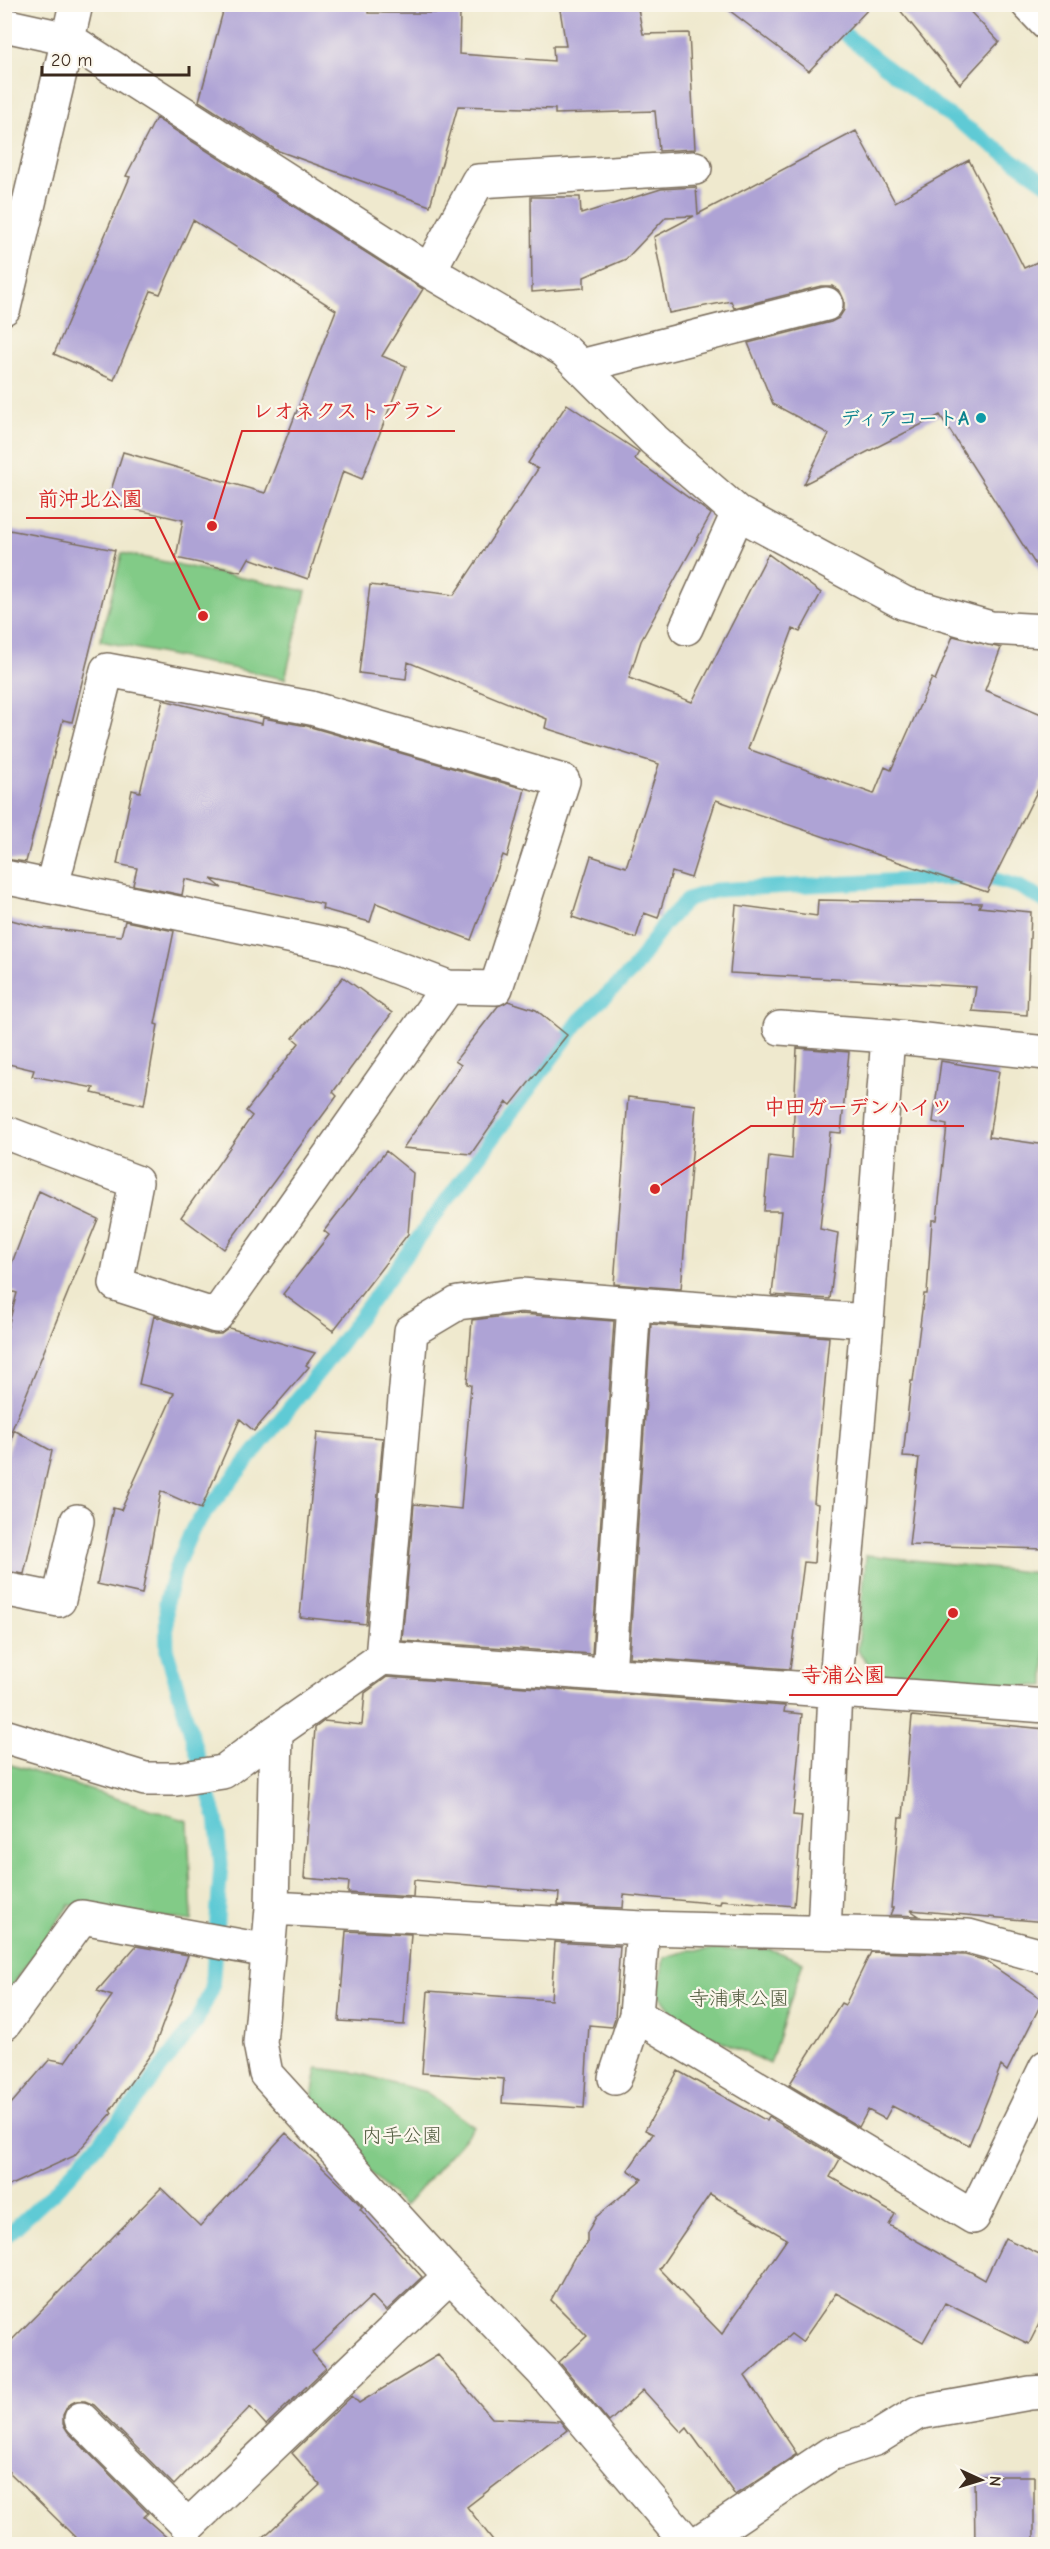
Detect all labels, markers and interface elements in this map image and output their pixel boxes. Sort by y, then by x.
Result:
scale bar [42,39,189,77]
text: 20 m [51,50,92,71]
callout: レオネクストブラン [242,392,455,431]
text: レオネクストブラン [252,399,444,423]
place label: ディアコートA [840,407,969,430]
marker: ディアコートA [974,411,988,425]
callout: 前沖北公園 [26,479,155,518]
text: 前沖北公園 [38,487,143,511]
callout: 中田ガーデンハイツ [751,1087,964,1126]
text: 中田ガーデンハイツ [764,1095,952,1119]
callout: 寺浦公園 [789,1656,897,1695]
text: 寺浦公園 [801,1663,885,1687]
park label: 寺浦東公園 [689,1987,789,2010]
park label: 内手公園 [362,2124,442,2147]
north arrow [951,2450,1011,2510]
text: N [986,2475,1004,2487]

